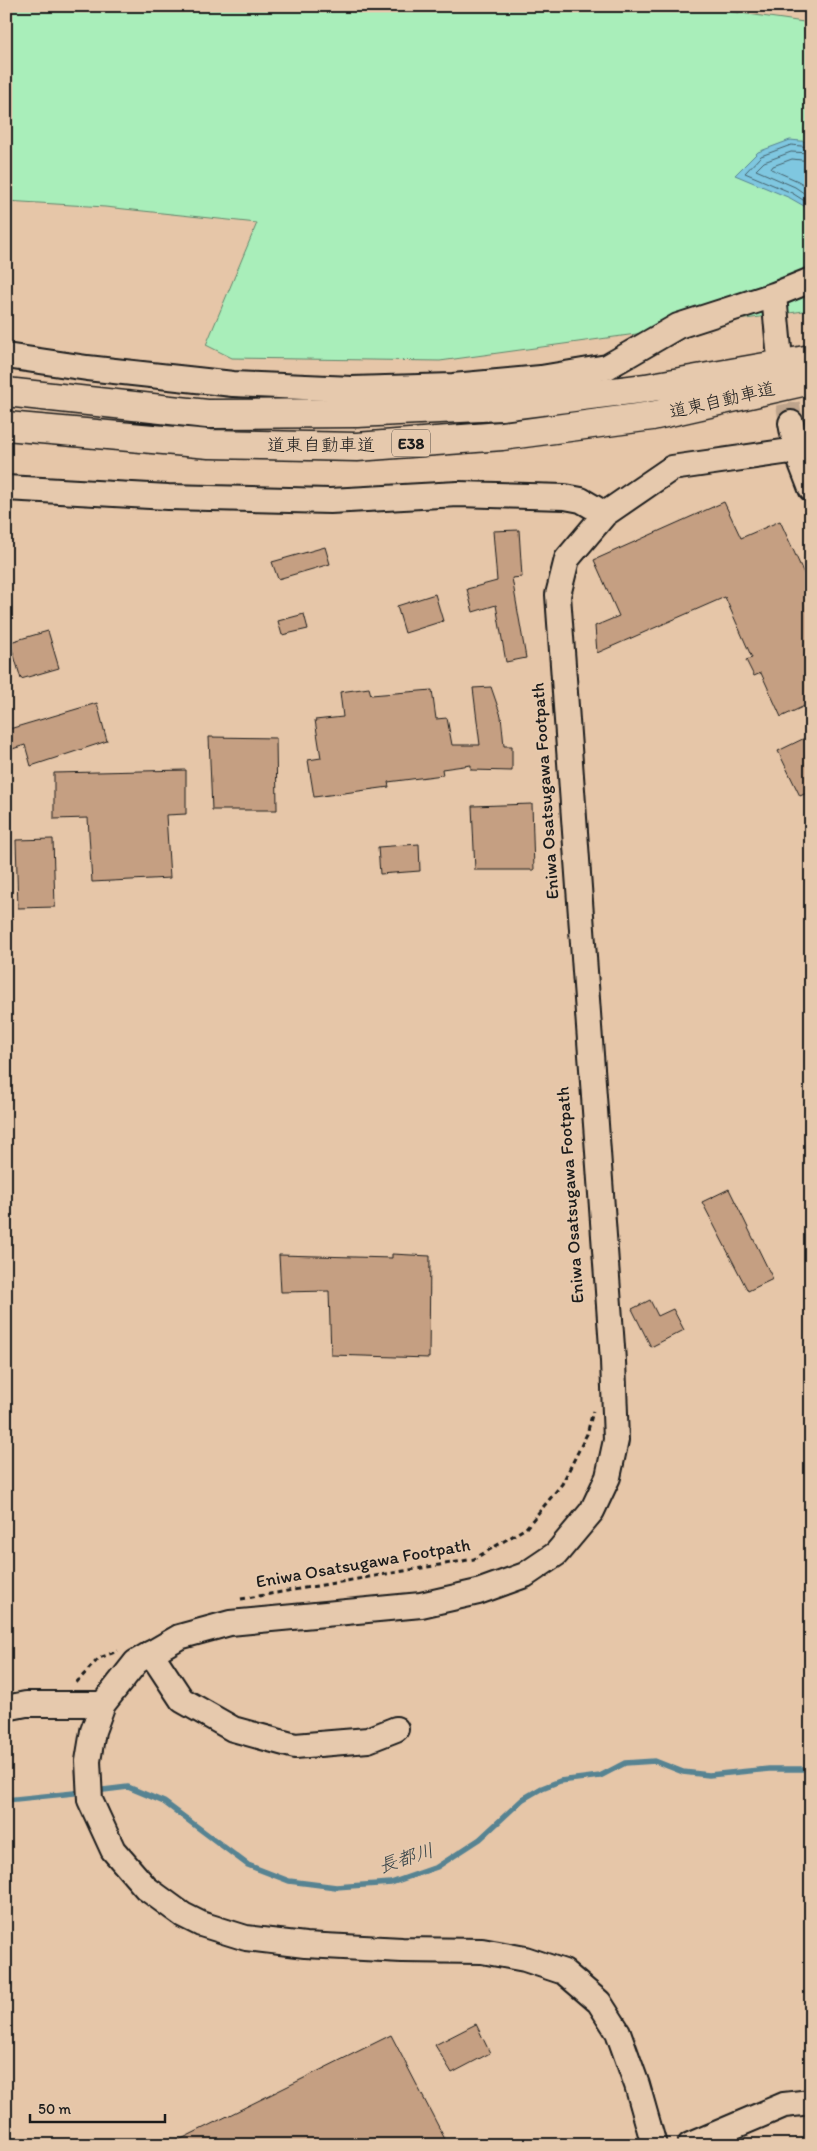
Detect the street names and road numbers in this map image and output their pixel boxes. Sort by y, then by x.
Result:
street label: 道東自動車道 [667,377,777,423]
road number: E38 [392,429,430,456]
street label: 道東自動車道 [267,434,375,456]
street label: Eniwa Osatsugawa Footpath [526,682,564,900]
street label: Eniwa Osatsugawa Footpath [551,1086,589,1304]
street label: Eniwa Osatsugawa Footpath [254,1533,472,1593]

